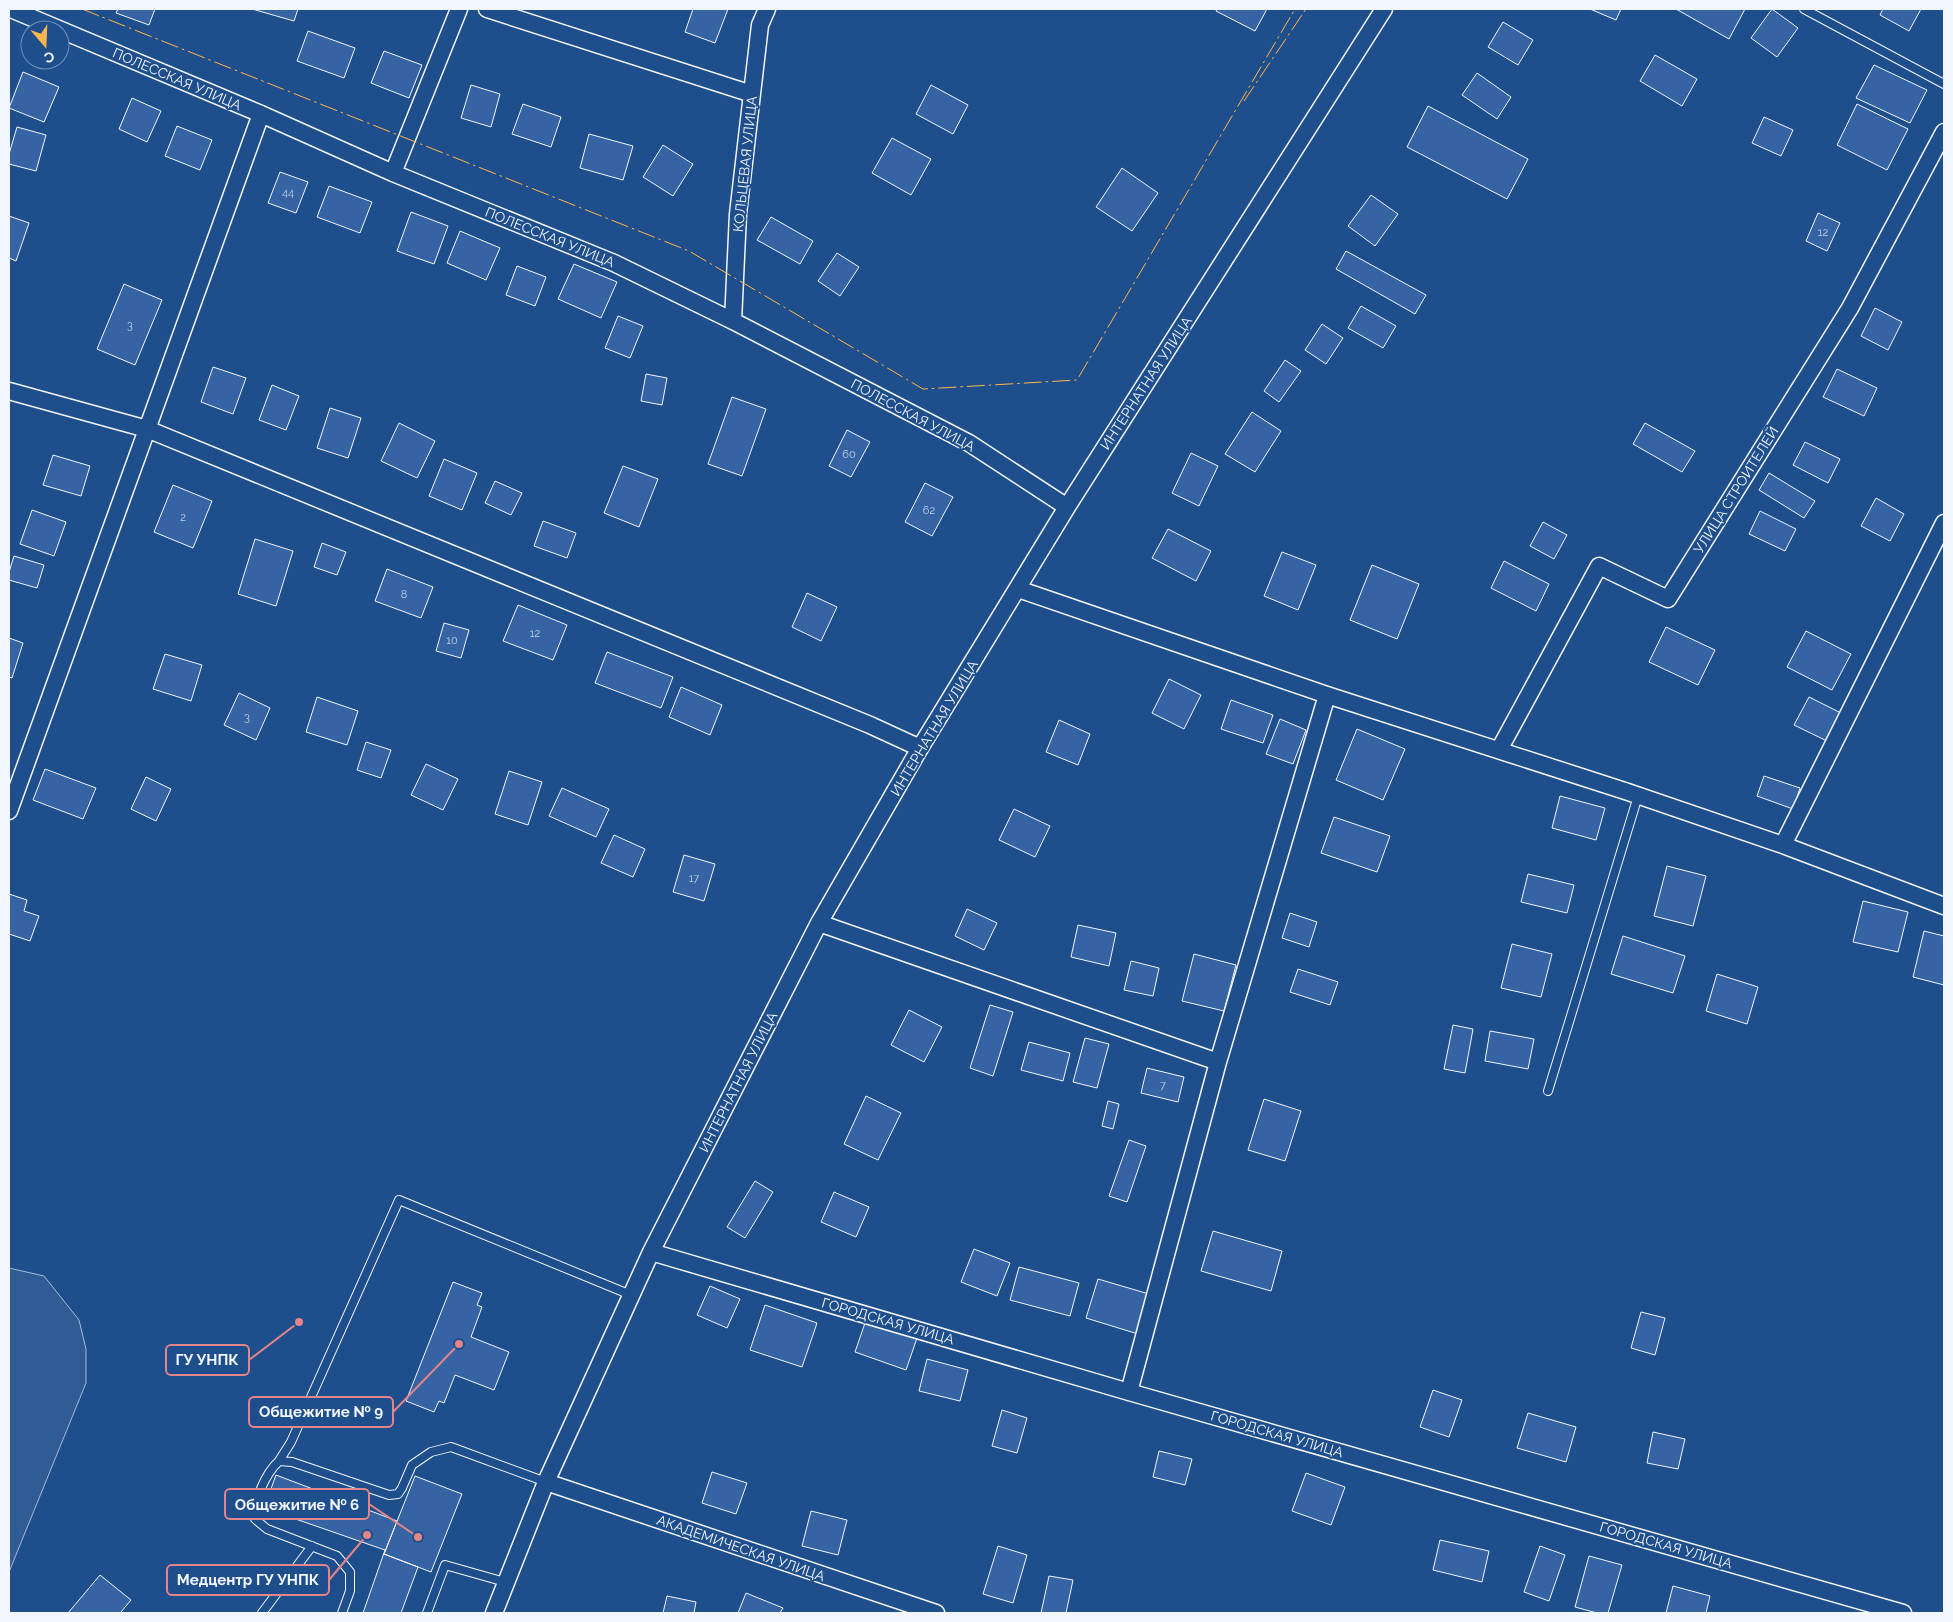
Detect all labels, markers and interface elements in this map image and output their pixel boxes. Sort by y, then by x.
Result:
north arrow [20,20,70,70]
street label: ПОЛЕССКАЯ УЛИЦА [110,45,244,114]
text: С [42,48,56,67]
street label: КОЛЬЦЕВАЯ УЛИЦА [730,95,760,233]
house number: 44 [282,186,294,199]
street label: ПОЛЕССКАЯ УЛИЦА [483,204,618,270]
house number: 12 [1818,226,1828,239]
street label: ИНТЕРНАТНАЯ УЛИЦА [1097,313,1195,453]
house number: 3 [127,319,133,332]
street label: ПОЛЕССКАЯ УЛИЦА [848,376,978,455]
street label: УЛИЦА СТРОИТЕЛЕЙ [1689,423,1782,556]
house number: 60 [842,448,856,461]
house number: 62 [923,504,935,517]
house number: 2 [180,511,186,524]
house number: 8 [401,588,407,601]
house number: 12 [530,627,540,640]
house number: 10 [446,634,458,647]
street label: ИНТЕРНАТНАЯ УЛИЦА [887,657,981,799]
house number: 3 [244,711,250,724]
house number: 17 [689,872,699,885]
street label: ИНТЕРНАТНАЯ УЛИЦА [696,1009,781,1155]
house number: 7 [1160,1079,1166,1092]
street label: ГОРОДСКАЯ УЛИЦА [820,1294,957,1348]
callout: ГУ УНПК [166,1345,249,1375]
text: ГУ УНПК [175,1351,239,1369]
callout: Общежитие № 9 [249,1397,393,1427]
text: Общежитие № 9 [259,1403,383,1421]
street label: ГОРОДСКАЯ УЛИЦА [1209,1407,1346,1461]
callout: Общежитие № 6 [225,1489,369,1519]
text: Общежитие № 6 [235,1496,359,1514]
street label: АКАДЕМИЧЕСКАЯ УЛИЦА [655,1512,828,1584]
street label: ГОРОДСКАЯ УЛИЦА [1598,1518,1735,1572]
callout: Медцентр ГУ УНПК [167,1565,329,1595]
text: Медцентр ГУ УНПК [177,1571,320,1589]

